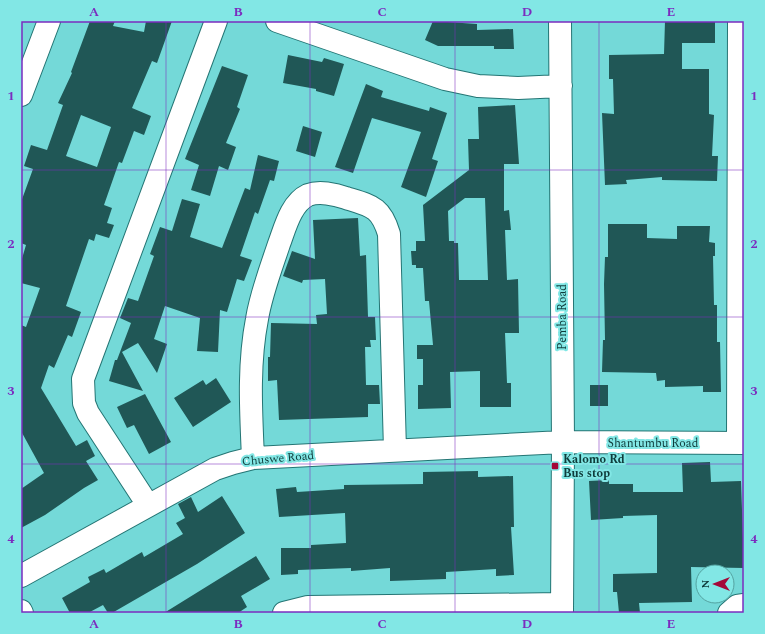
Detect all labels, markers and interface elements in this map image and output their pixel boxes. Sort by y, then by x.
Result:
text: A [89,2,99,22]
text: B [233,2,243,22]
text: C [377,2,387,22]
text: D [522,2,532,22]
text: E [667,2,676,22]
text: 1 [7,86,15,106]
text: 1 [750,86,758,106]
text: 2 [7,234,15,254]
text: 2 [750,234,758,254]
street label: Pemba Road [553,284,572,350]
text: 3 [7,381,15,401]
text: 3 [750,381,758,401]
street label: Shantumbu Road [608,434,699,453]
street label: Chuswe Road [241,446,315,471]
place label: Kalomo Rd Bus stop [563,450,625,483]
marker: Kalomo Rd Bus stop [550,461,560,471]
text: 4 [7,529,15,549]
text: 4 [750,529,758,549]
north arrow [695,564,735,604]
text: N [697,579,714,588]
text: A [89,614,99,634]
text: B [233,614,243,634]
text: C [377,614,387,634]
text: D [522,614,532,634]
text: E [667,614,676,634]

